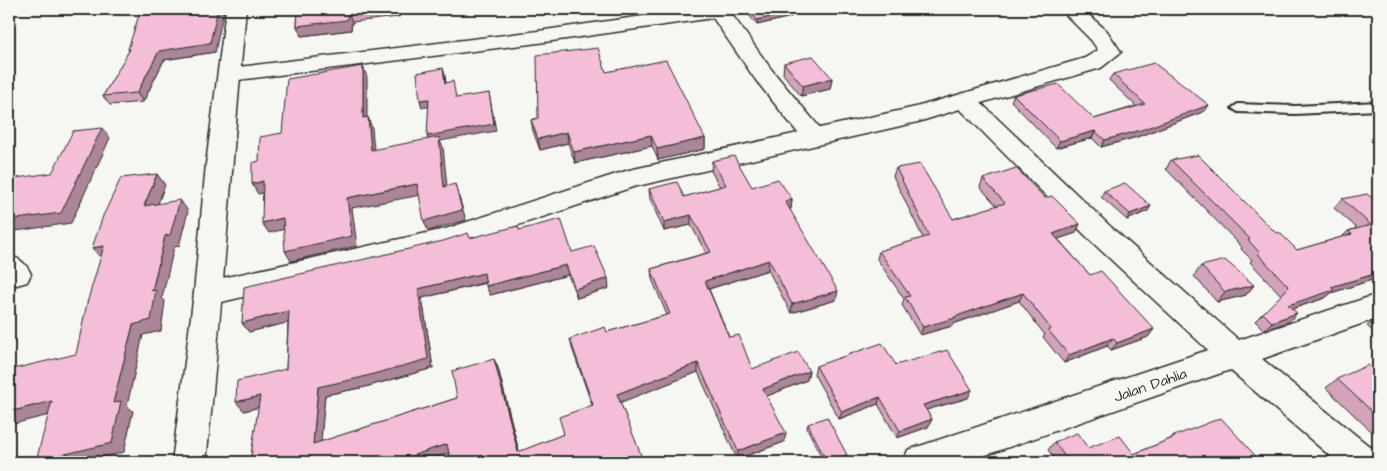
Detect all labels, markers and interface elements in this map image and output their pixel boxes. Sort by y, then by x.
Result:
street label: Jalan Dahlia [1111,363,1190,408]

